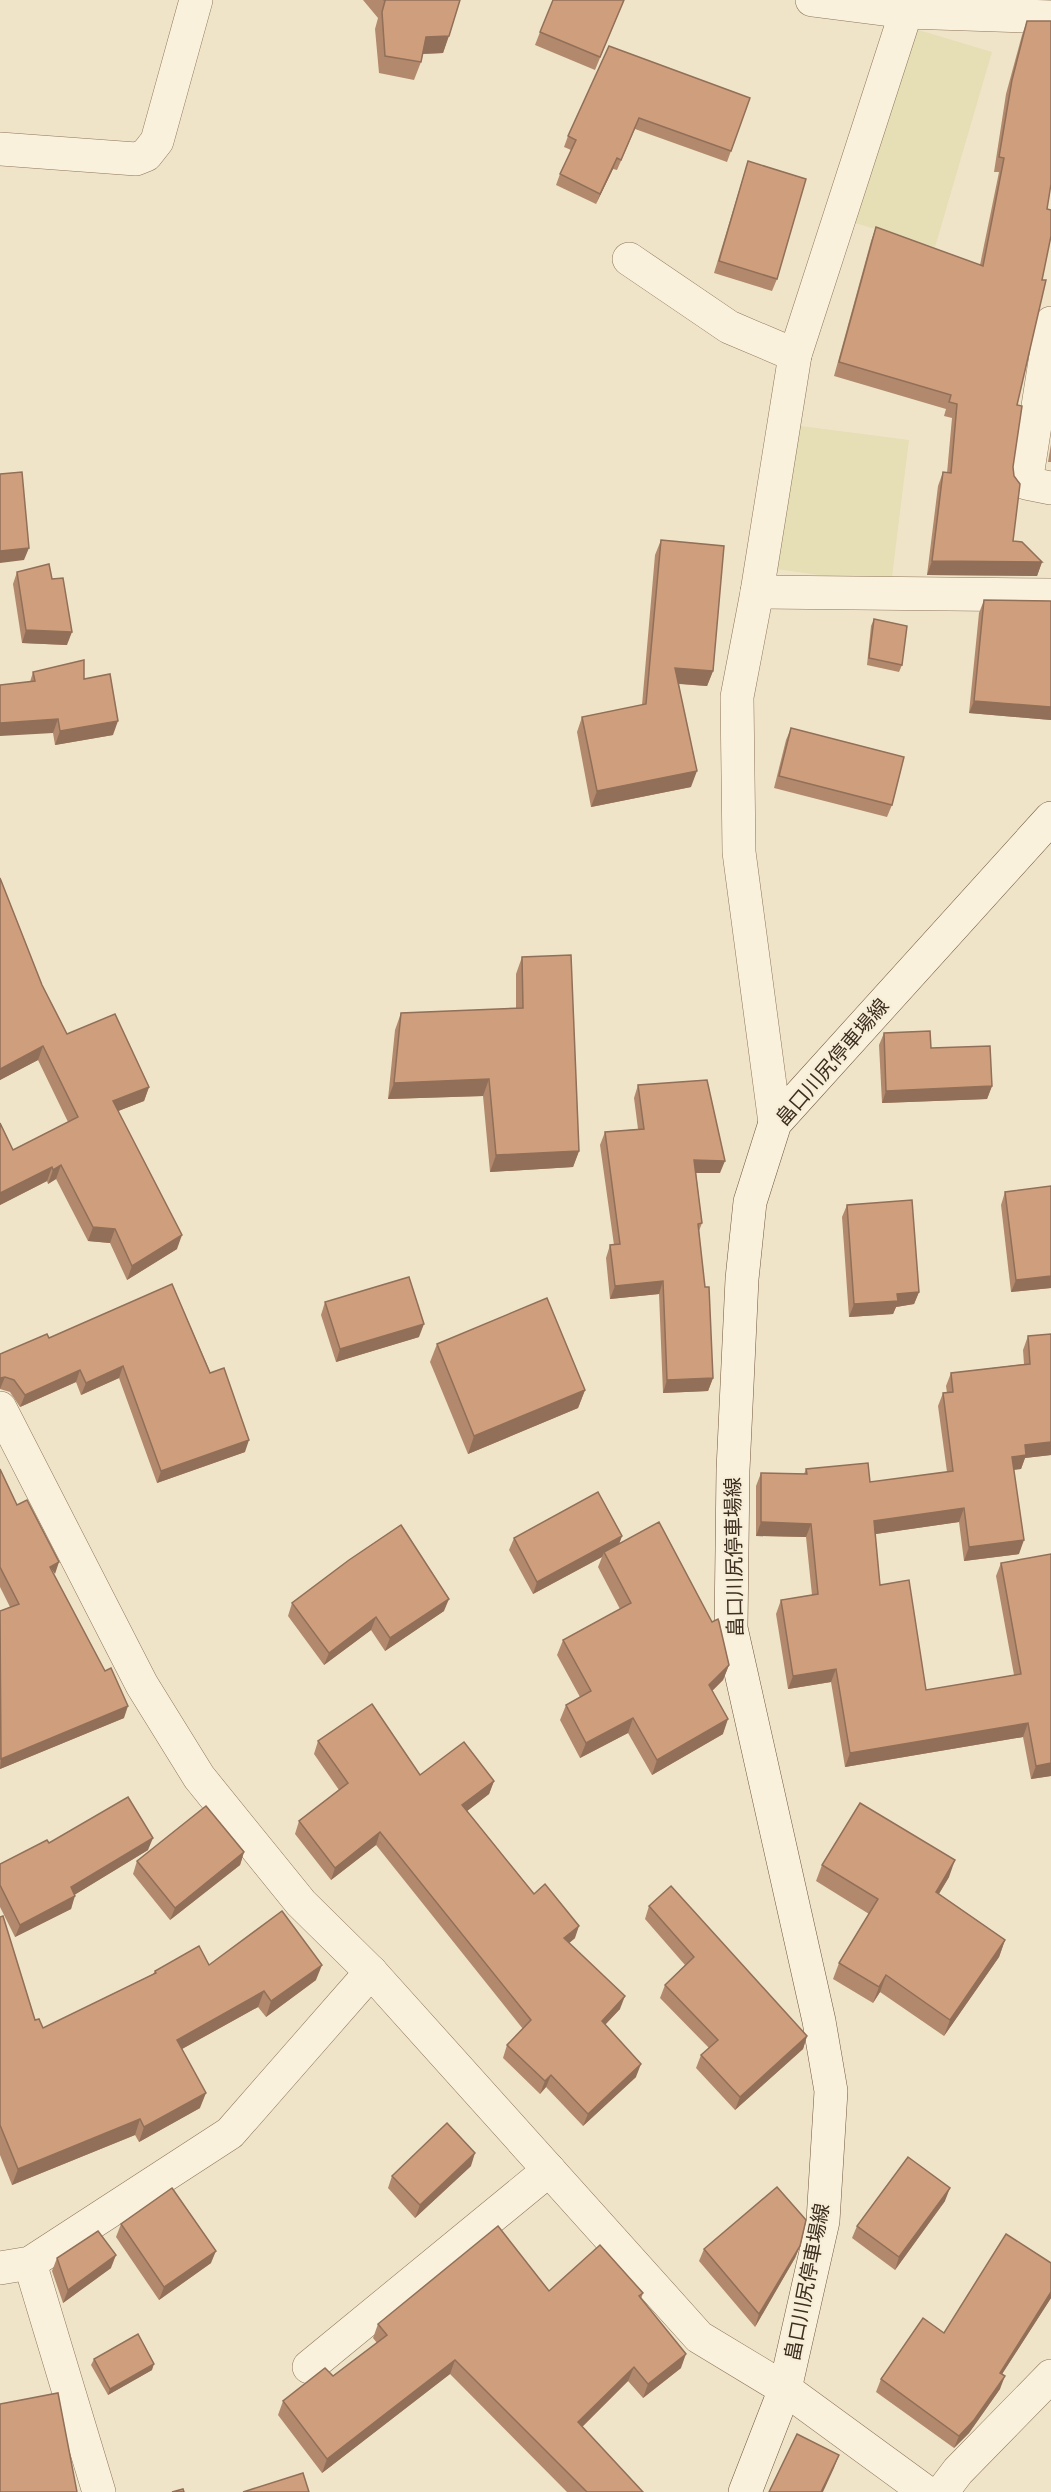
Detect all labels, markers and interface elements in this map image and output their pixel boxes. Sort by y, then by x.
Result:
street label: 畠口川尻停車場線 [770,994,894,1130]
street label: 畠口川尻停車場線 [721,1477,747,1637]
street label: 畠口川尻停車場線 [780,2201,834,2363]

